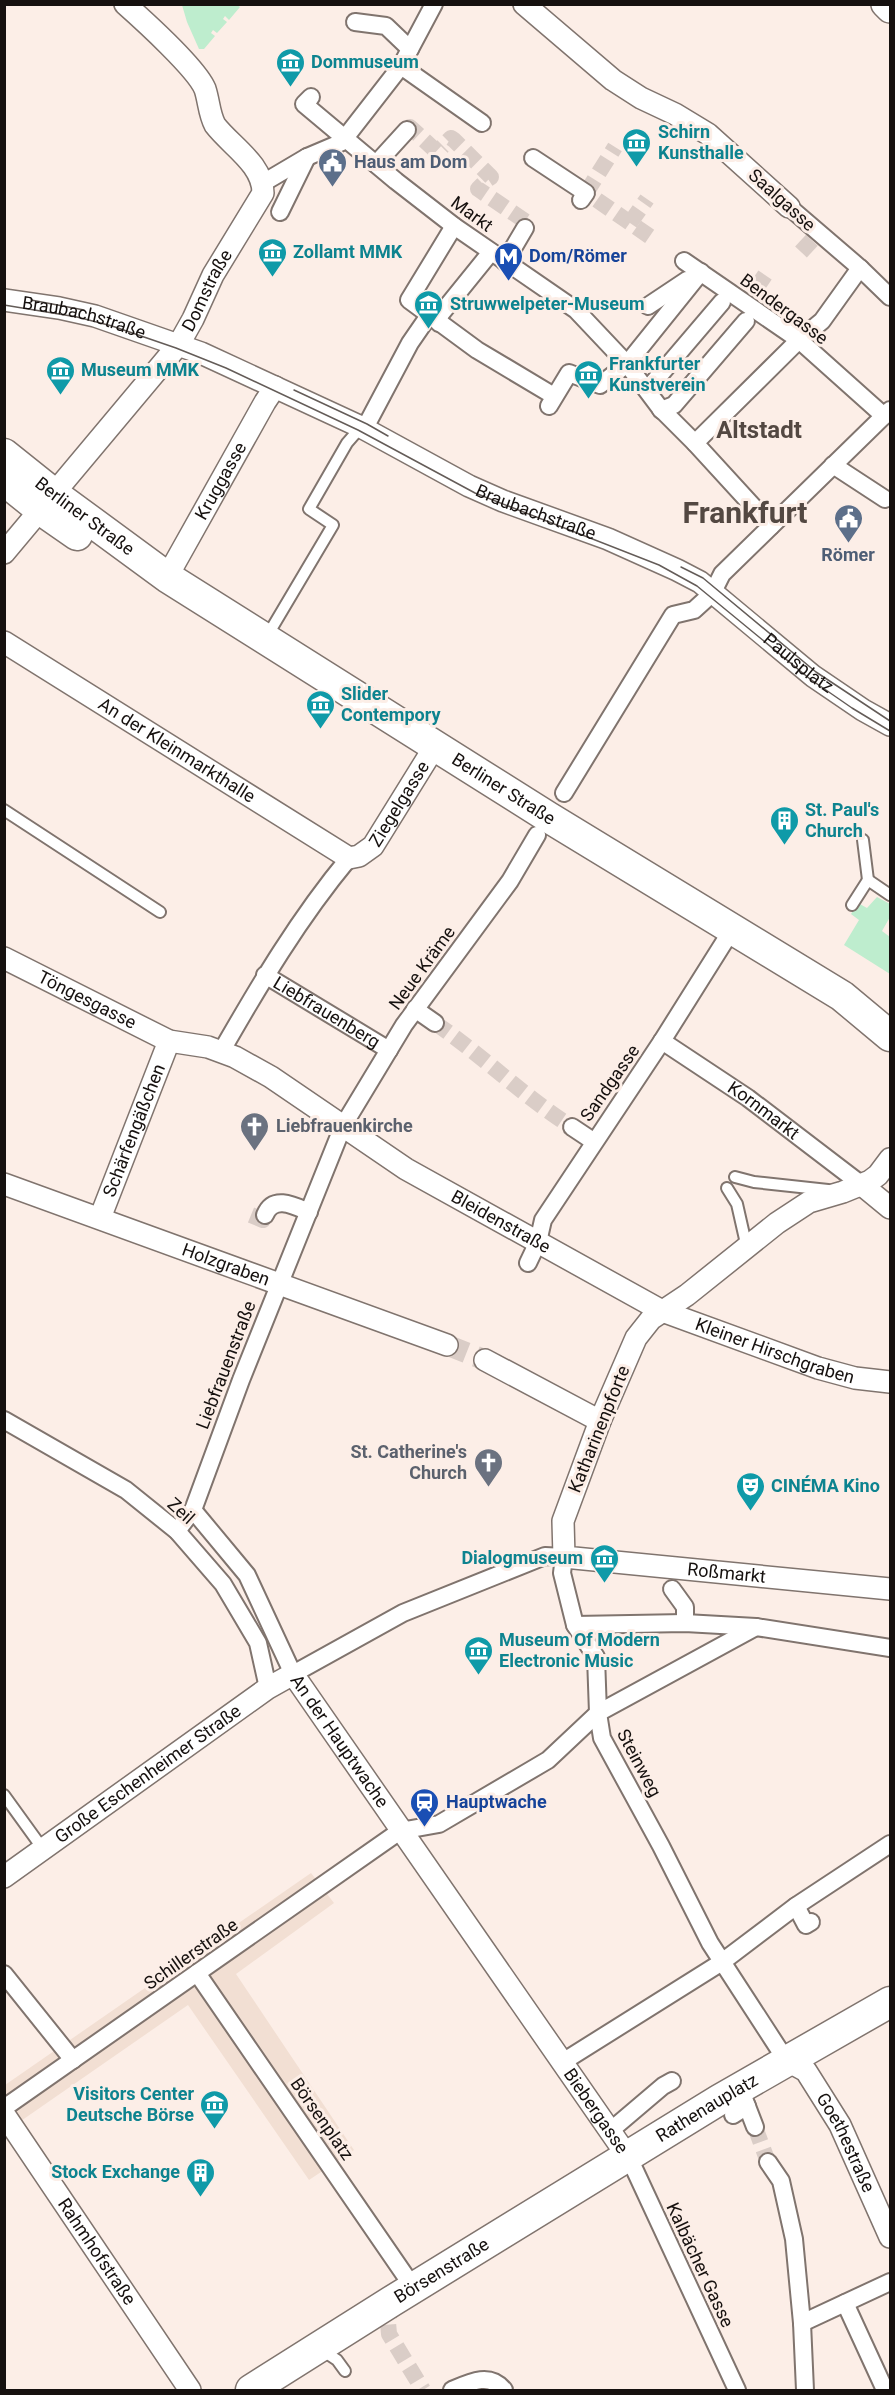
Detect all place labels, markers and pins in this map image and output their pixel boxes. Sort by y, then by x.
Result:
museum icon: Dommuseum [274,46,306,88]
place label: Dommuseum [311,51,419,72]
place label: Schirn Kunsthalle [658,121,744,163]
museum icon: Schirn Kunsthalle [621,126,653,168]
public building icon: Haus am Dom [317,146,349,188]
place label: Haus am Dom [354,151,467,172]
museum icon: Zollamt MMK [256,236,288,278]
metro station icon: Dom/Römer [492,240,524,282]
place label: Zollamt MMK [293,241,403,262]
place label: Dom/Römer [529,245,627,266]
museum icon: Struwwelpeter-Museum [413,288,445,330]
place label: Struwwelpeter-Museum [450,293,645,314]
place label: Frankfurter Kunstverein [609,353,705,395]
museum icon: Museum MMK [44,354,76,396]
museum icon: Frankfurter Kunstverein [572,358,604,400]
place label: Museum MMK [81,359,199,380]
public building icon: Römer [832,502,864,544]
place label: Römer [821,544,875,565]
place label: Slider Contempory [341,683,441,725]
museum icon: Slider Contempory [304,688,336,730]
place label: St. Paul's Church [805,799,879,841]
building icon: St. Paul's Church [768,804,800,846]
church icon: Liebfrauenkirche [239,1110,271,1152]
place label: Liebfrauenkirche [276,1115,413,1136]
place label: St. Catherine's Church [350,1441,467,1483]
church icon: St. Catherine's Church [472,1446,504,1488]
theatre icon: CINÉMA Kino [734,1470,766,1512]
place label: CINÉMA Kino [771,1475,880,1496]
museum icon: Dialogmuseum [588,1542,620,1584]
place label: Dialogmuseum [461,1547,583,1568]
place label: Museum Of Modern Electronic Music [499,1629,660,1671]
museum icon: Museum Of Modern Electronic Music [462,1634,494,1676]
station icon: Hauptwache [409,1786,441,1828]
place label: Hauptwache [446,1791,547,1812]
place label: Visitors Center Deutsche Börse [66,2083,194,2125]
museum icon: Visitors Center Deutsche Börse [199,2088,231,2130]
building icon: Stock Exchange [185,2156,217,2198]
place label: Stock Exchange [51,2161,180,2182]

